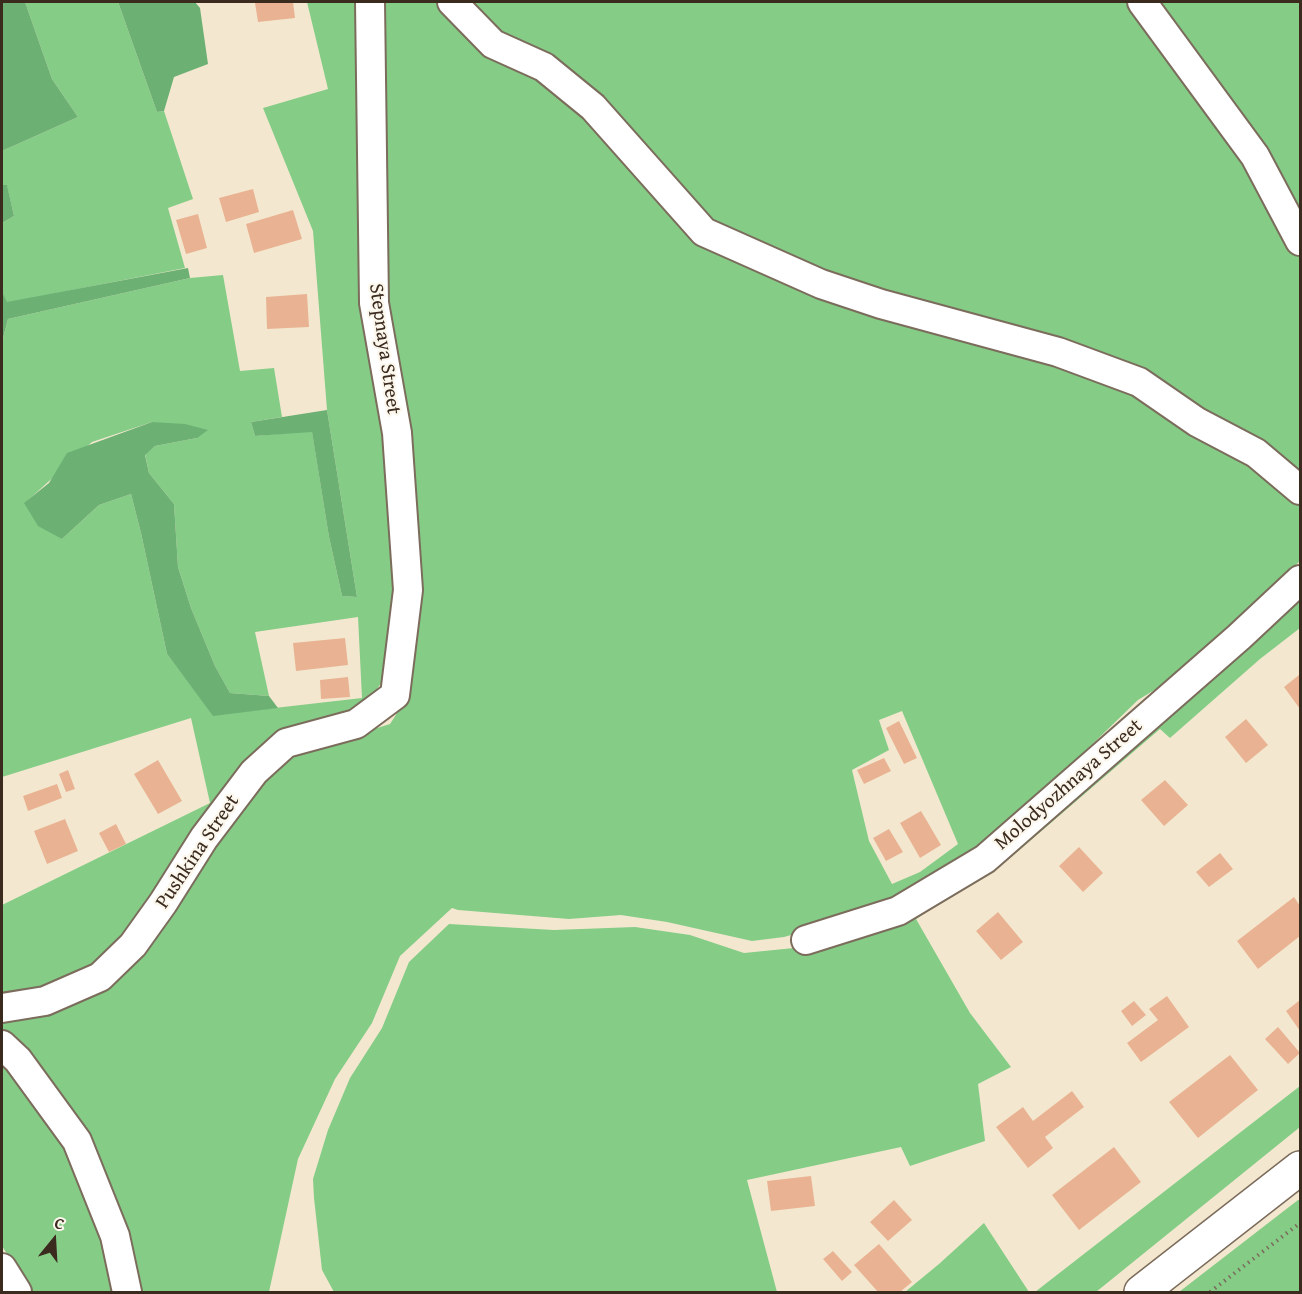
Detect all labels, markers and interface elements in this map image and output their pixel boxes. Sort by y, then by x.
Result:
street label: Stepnaya Street [363,282,405,416]
street label: Molodyozhnaya Street [990,714,1148,856]
street label: Pushkina Street [151,790,245,914]
north arrow [24,1210,84,1270]
text: С [52,1210,68,1236]

